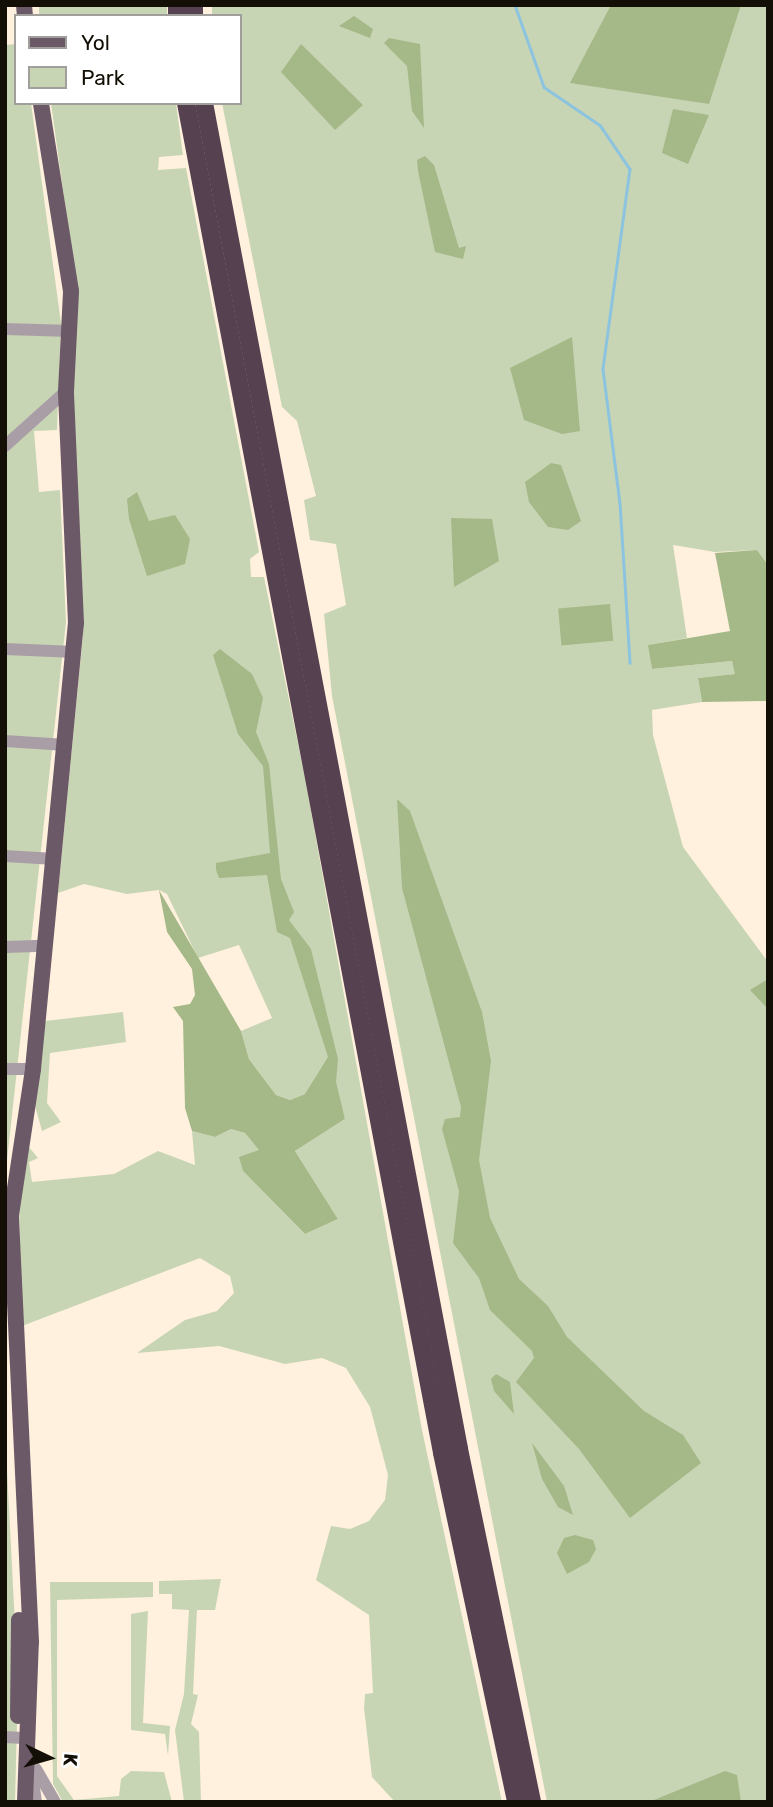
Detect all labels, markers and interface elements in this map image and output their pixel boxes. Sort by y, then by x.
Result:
legend [14,14,242,105]
text: Yol [81,30,110,55]
text: Park [81,65,125,90]
north arrow [14,1723,84,1793]
text: K [58,1753,82,1767]

